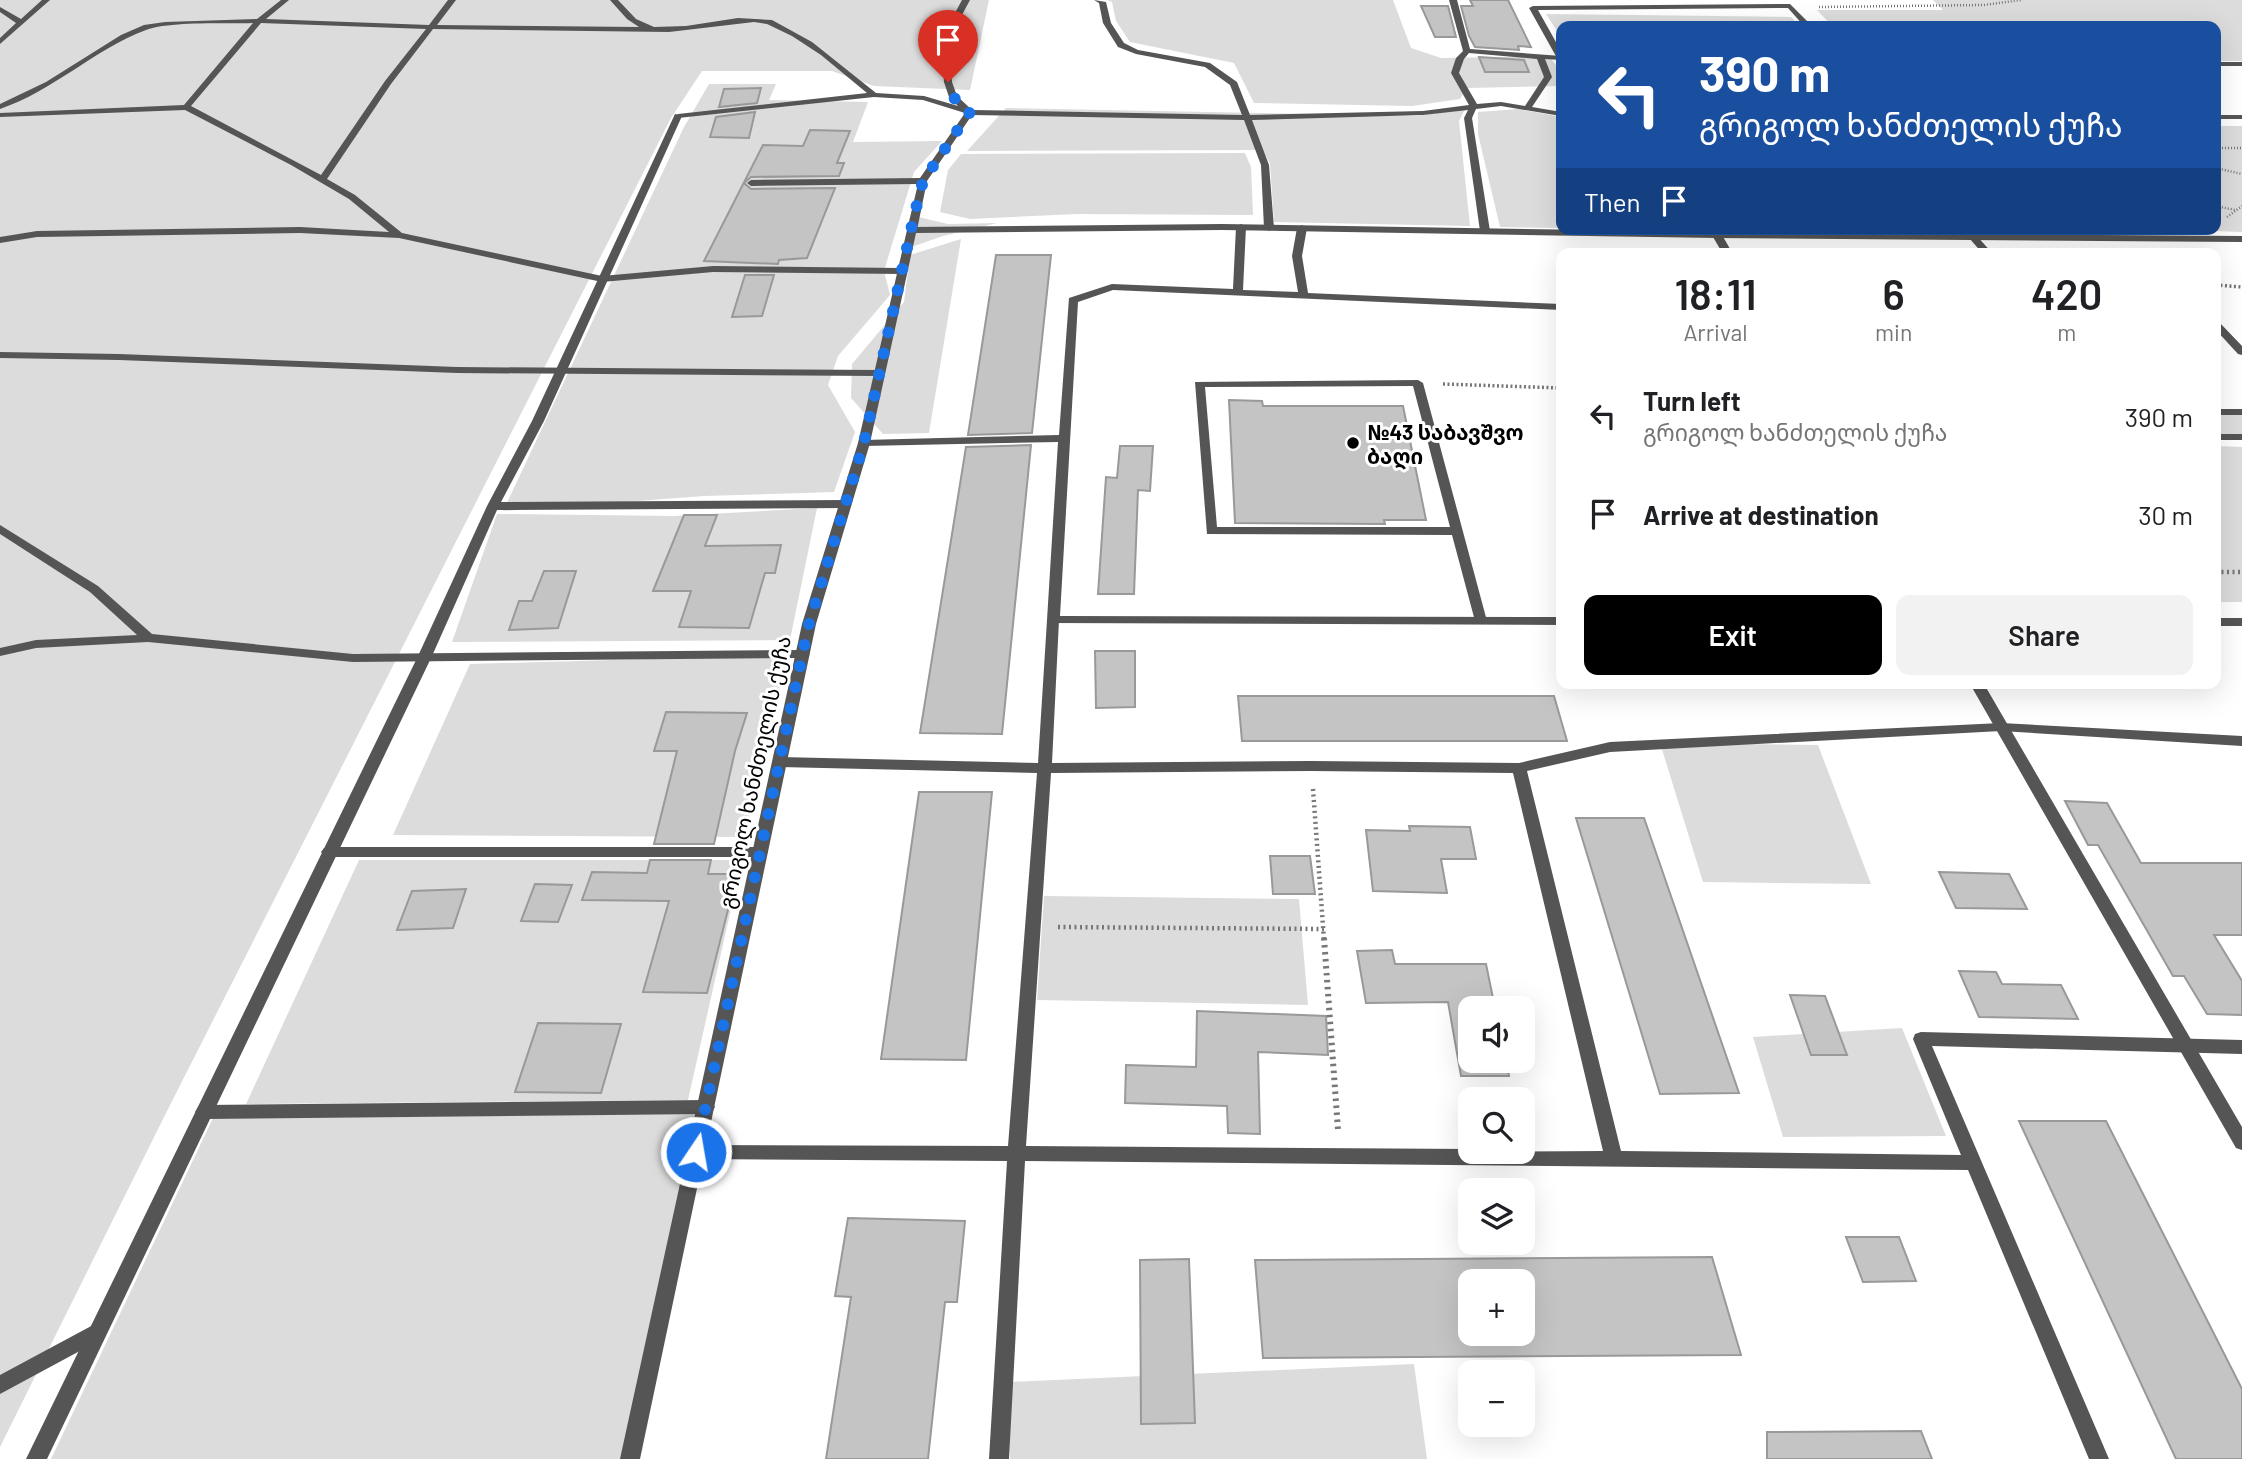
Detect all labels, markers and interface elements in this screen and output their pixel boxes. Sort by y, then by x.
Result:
pin [918,10,978,82]
icon: arrive [929,21,967,59]
text: 390 m [1699,43,1830,102]
icon: left [1584,49,1675,140]
text: გრიგოლ ხანძთელის ქუჩა [1699,105,2123,143]
icon: arrive [1655,182,1693,220]
text: Then [1584,186,1641,217]
text: 18:11 [1675,268,1757,318]
text: 6 [1883,268,1905,318]
text: 420 [2031,268,2102,318]
text: Arrival [1683,318,1748,346]
text: min [1875,318,1912,346]
text: m [2057,318,2076,346]
text: Turn left [1643,385,1741,416]
icon: left [1584,397,1622,435]
text: 390 m [2125,401,2193,432]
text: გრიგოლ ხანძთელის ქუჩა [1643,418,1947,446]
place label: №43 საბავშვო ბაღი [1367,419,1524,470]
marker: №43 საბავშვო ბაღი [1345,435,1361,451]
icon: arrive [1584,495,1622,533]
text: Arrive at destination [1643,499,1879,530]
text: 30 m [2138,499,2193,530]
button: Exit [1584,595,1882,675]
button: Share [1896,595,2193,675]
street label: გრიგოლ ხანძთელის ქუჩა [713,633,797,911]
map controls [1458,996,1535,1437]
button: sound [1458,996,1535,1073]
button: search [1458,1087,1535,1164]
position arrow [659,1115,733,1189]
button: layers [1458,1178,1535,1255]
button: + [1458,1269,1535,1346]
button: − [1458,1360,1535,1437]

